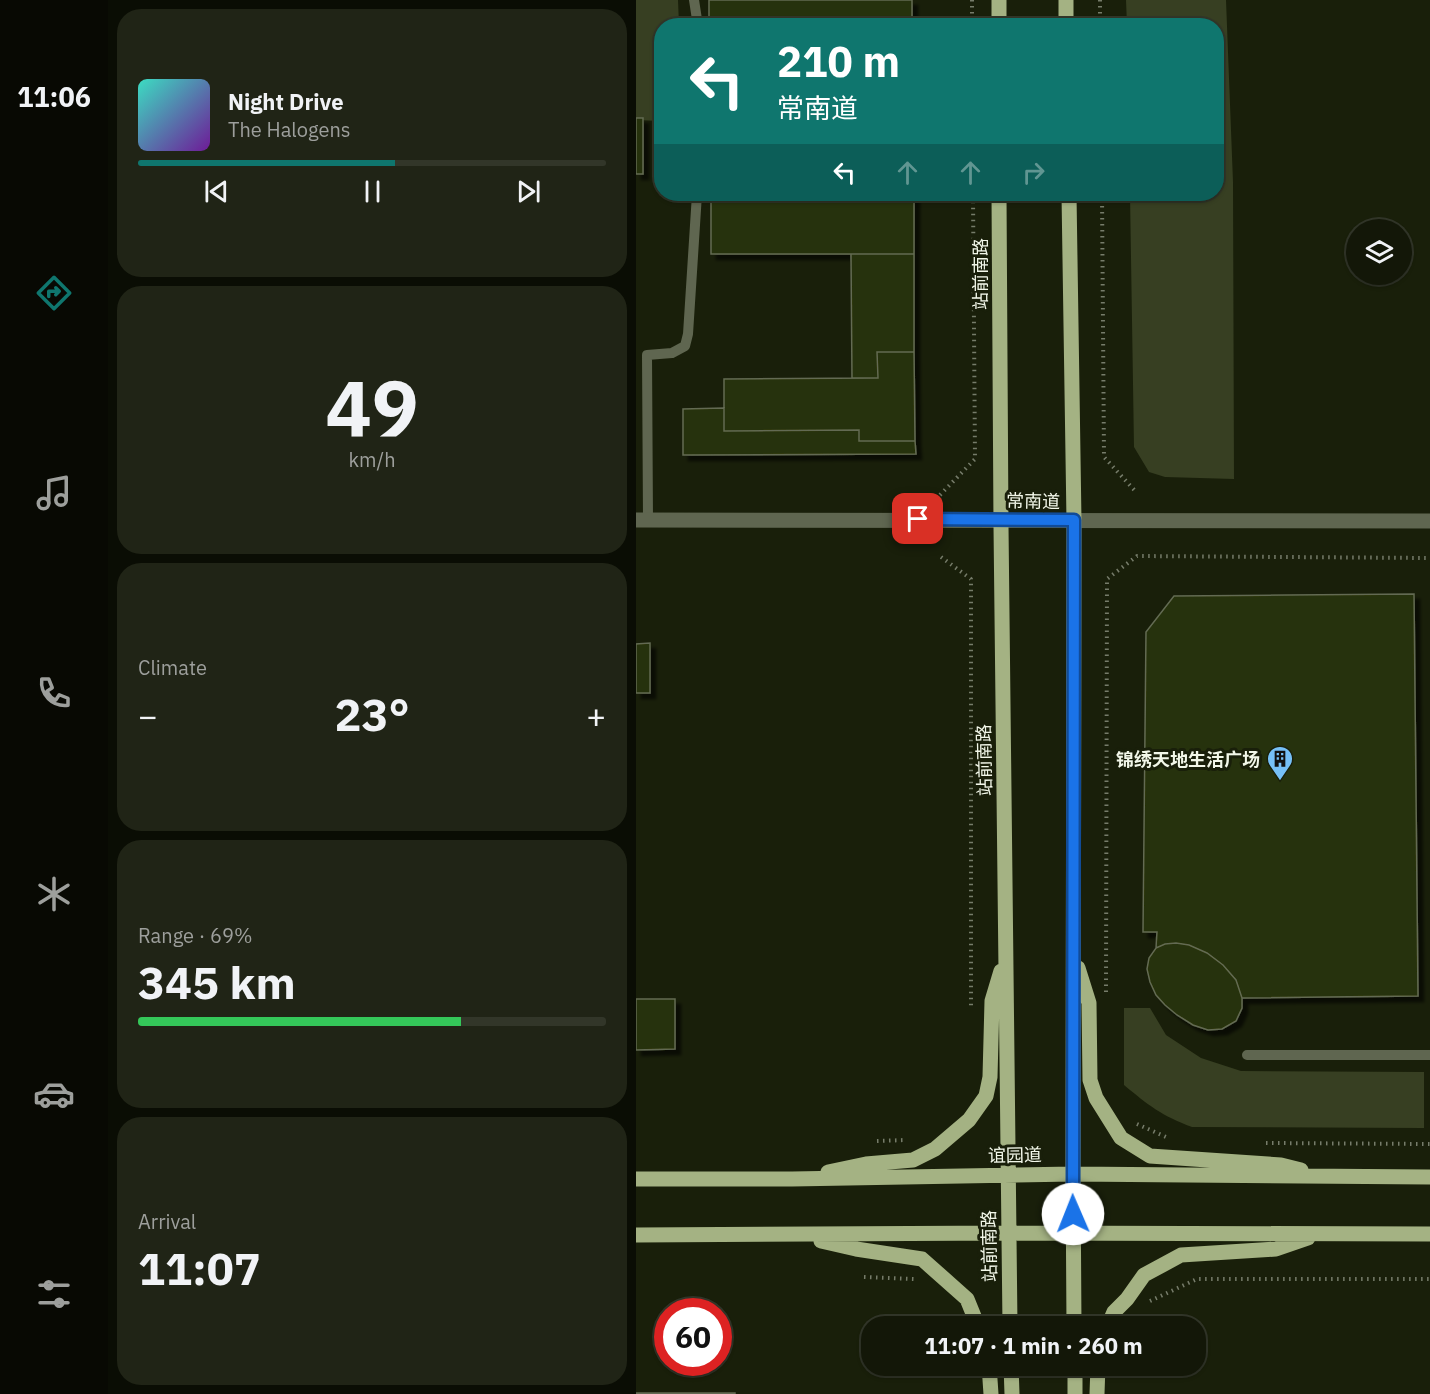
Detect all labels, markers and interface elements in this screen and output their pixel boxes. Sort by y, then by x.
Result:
text: 210 m [777,34,900,89]
icon: left [678,42,756,120]
text: 11:06 [17,79,91,114]
text: Night Drive [228,87,344,116]
text: 常南道 [777,90,858,125]
text: The Halogens [228,116,350,143]
icon: left [828,156,861,189]
icon: ahead [891,156,924,189]
icon: ahead [954,156,987,189]
icon: right [1017,156,1050,189]
icon: previous [200,175,233,208]
icon: pause [356,175,389,208]
icon: next [512,175,545,208]
map controls [1346,219,1412,285]
button: layers [1346,219,1412,285]
street label: 站前南路 [969,238,992,310]
icon: directions [33,272,75,314]
text: 49 [325,356,419,457]
text: km/h [348,446,396,473]
icon: music [33,472,75,514]
street label: 常南道 [1006,489,1060,513]
pin [892,493,943,544]
icon: arrive [901,502,934,535]
text: Climate [138,654,207,681]
icon: phone [33,672,75,714]
text: 23° [334,685,410,743]
text: − [138,694,158,737]
text: + [586,694,606,737]
street label: 站前南路 [972,724,996,796]
building icon: 锦绣天地生活广场 [1265,744,1295,782]
place label: 锦绣天地生活广场 [1116,748,1260,771]
icon: climate [33,873,75,915]
text: Range · 69% [138,922,253,949]
text: 345 km [138,953,296,1011]
icon: car [33,1073,75,1115]
street label: 谊园道 [988,1143,1042,1167]
position arrow [1041,1182,1105,1246]
text: Arrival [138,1208,196,1235]
street label: 站前南路 [977,1210,1001,1282]
text: 11:07 [138,1239,261,1297]
icon: filters [33,1273,75,1315]
speed limit sign: 60 [654,1298,732,1376]
text: 11:07 · 1 min · 260 m [924,1331,1143,1360]

